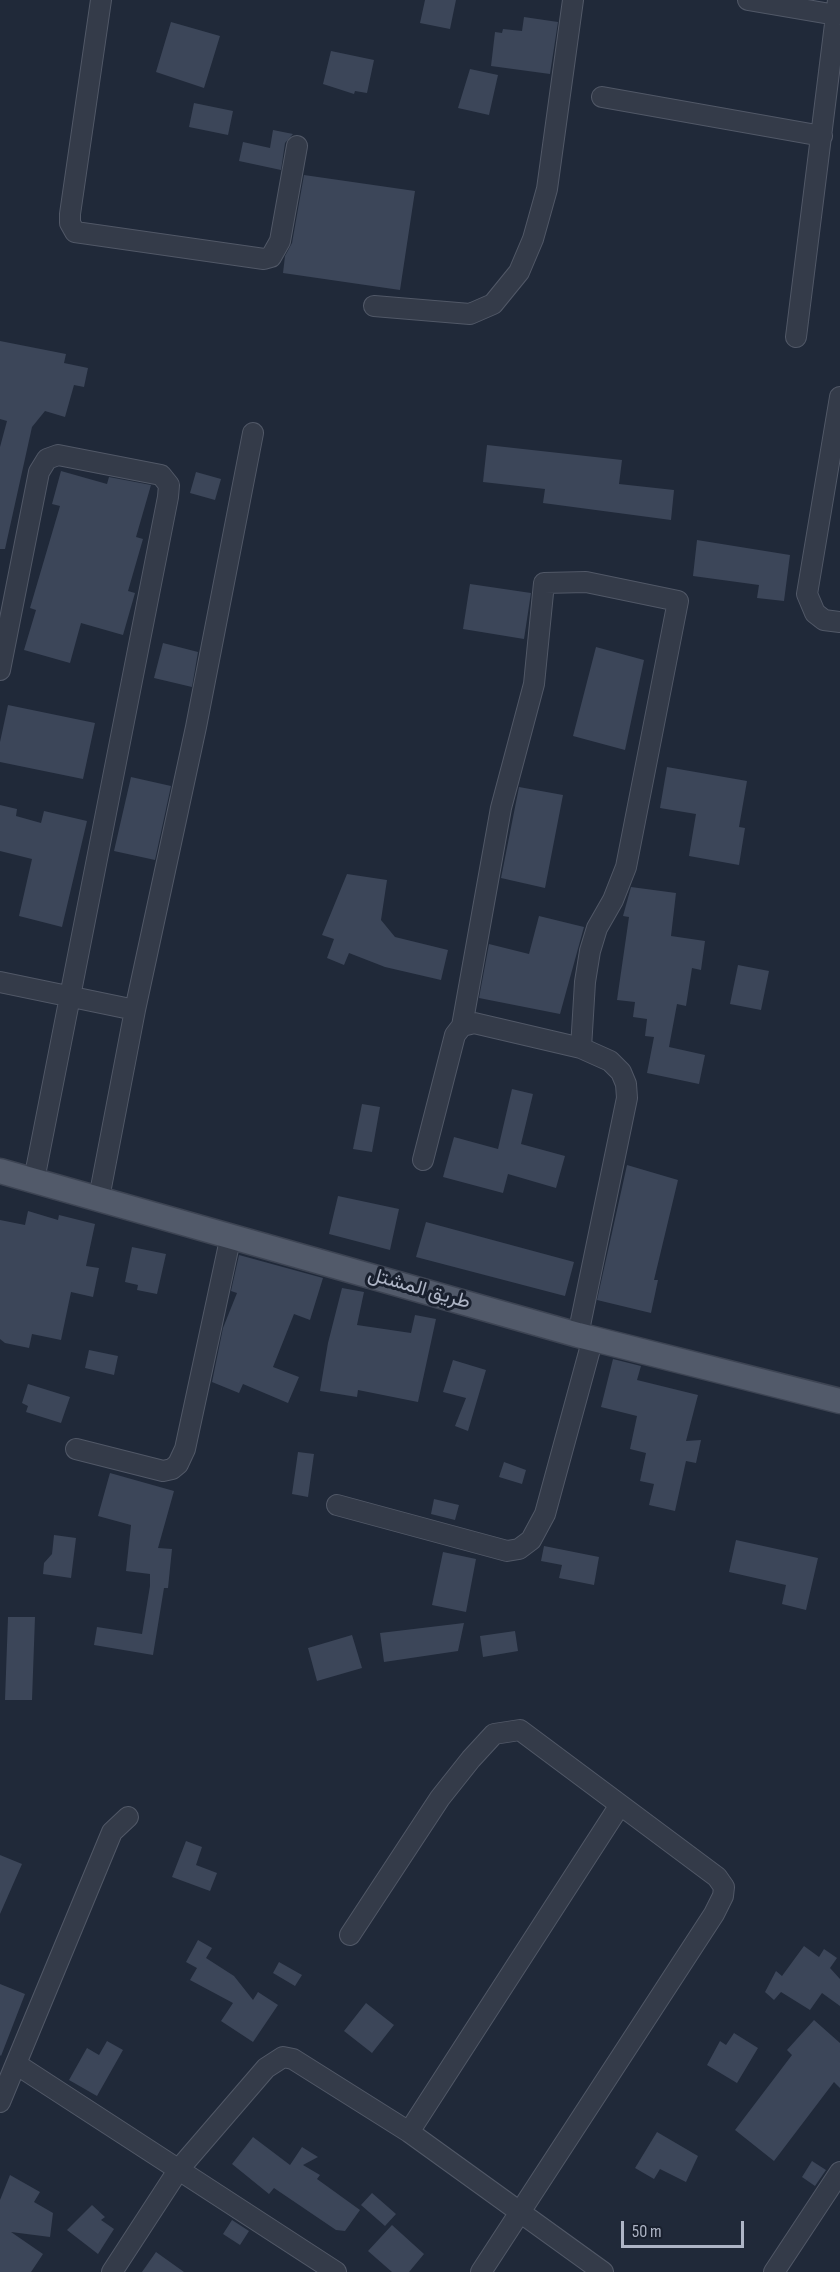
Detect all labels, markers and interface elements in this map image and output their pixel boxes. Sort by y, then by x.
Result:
street label: طريق المشتل [365,1263,473,1315]
scale bar [624,2209,747,2247]
text: 50 m [632,2221,662,2242]

